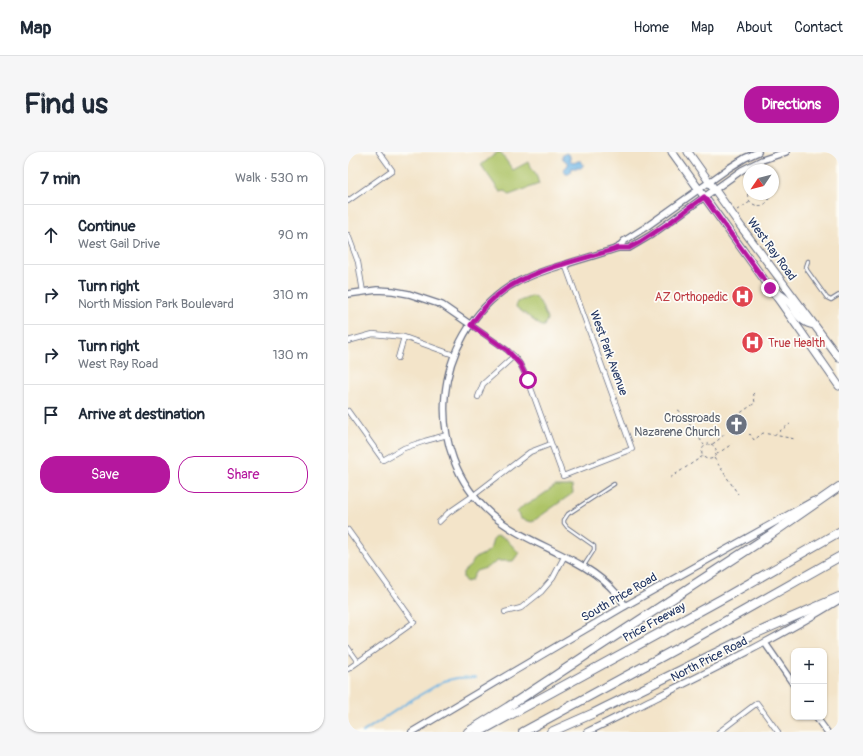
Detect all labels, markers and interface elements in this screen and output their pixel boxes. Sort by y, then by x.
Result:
text: Map [20,16,51,40]
text: Home [634,19,669,36]
text: Map [691,19,714,36]
text: About [736,19,772,36]
text: Contact [794,19,843,36]
button: Directions [744,86,839,123]
text: Find us [24,87,108,122]
north arrow [743,164,779,200]
text: 7 min [40,168,80,189]
text: Walk · 530 m [235,170,308,186]
street label: West Ray Road [744,215,800,284]
text: Continue [78,217,136,236]
icon: ahead [40,224,62,246]
text: 90 m [278,227,308,243]
text: West Gail Drive [78,236,160,252]
text: Turn right [78,277,139,296]
route end [761,279,779,297]
icon: right [40,284,62,306]
hospital icon: AZ Orthopedic [730,284,756,310]
text: 310 m [272,287,308,303]
place label: AZ Orthopedic [655,290,728,305]
text: North Mission Park Boulevard [78,296,234,312]
street label: West Park Avenue [586,309,631,398]
hospital icon: True Health [739,330,765,356]
place label: True Health [768,336,825,351]
text: Turn right [78,337,139,356]
icon: right [40,344,62,366]
text: 130 m [272,347,308,363]
text: West Ray Road [78,356,158,372]
route start [519,371,537,389]
icon: arrive [40,404,62,426]
text: Arrive at destination [78,405,205,424]
place label: Crossroads Nazarene Church [634,411,721,440]
church icon: Crossroads Nazarene Church [723,412,749,438]
button: Save [40,456,170,493]
button: Share [178,456,308,493]
street label: South Price Road [579,570,660,625]
street label: Price Freeway [620,599,688,646]
street label: North Price Road [668,634,750,685]
map controls [791,648,827,720]
button: + [791,648,827,684]
button: − [791,684,827,720]

